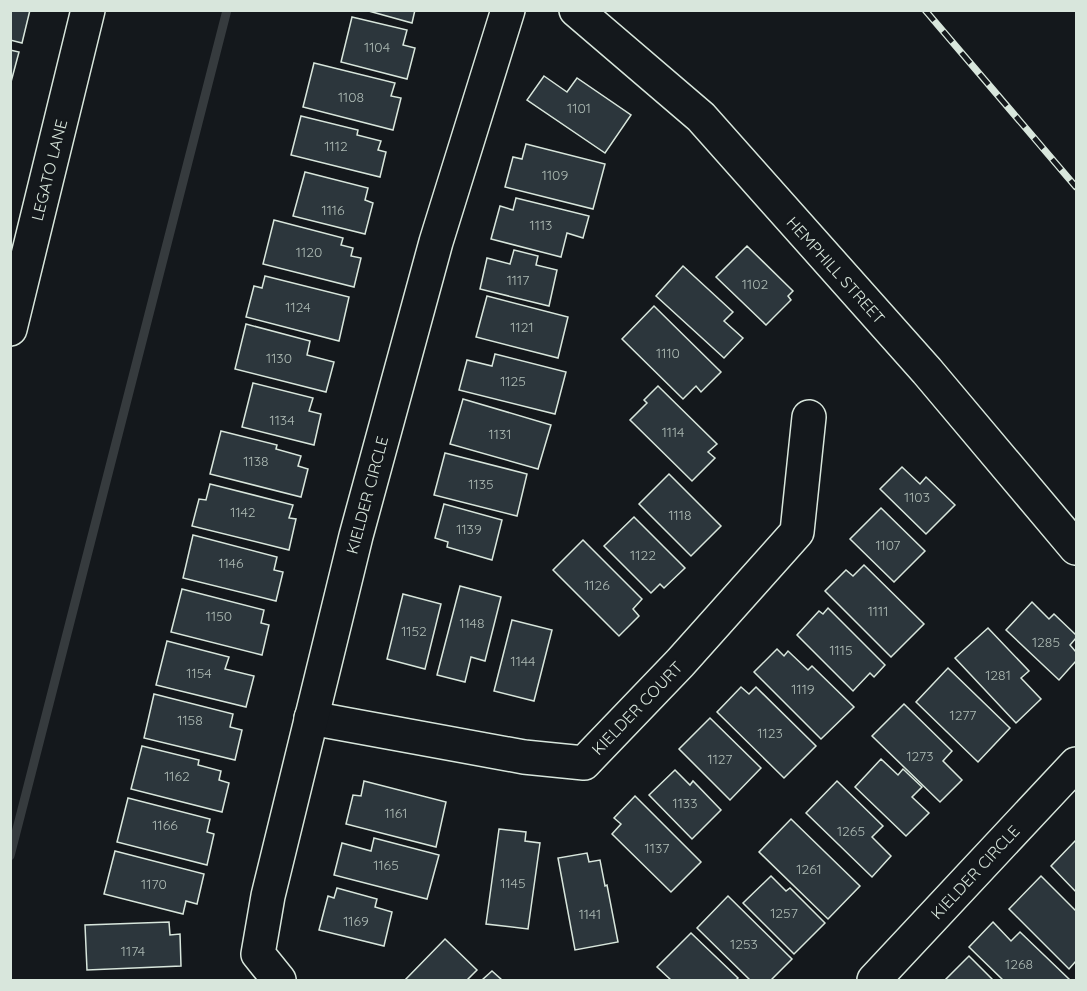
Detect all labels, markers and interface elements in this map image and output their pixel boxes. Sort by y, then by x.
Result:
house number: 1104 [364,38,390,56]
house number: 1108 [338,88,364,106]
house number: 1101 [567,99,591,117]
street label: LEGATO LANE [27,117,71,223]
house number: 1112 [324,137,348,155]
house number: 1109 [542,166,568,184]
house number: 1116 [321,201,345,219]
street label: HEMPHILL STREET [783,212,890,328]
house number: 1113 [530,216,552,234]
house number: 1120 [296,243,322,261]
house number: 1117 [507,271,529,289]
house number: 1102 [742,275,768,293]
house number: 1124 [285,298,311,316]
house number: 1121 [510,318,534,336]
house number: 1110 [656,344,680,362]
house number: 1130 [266,349,292,367]
house number: 1125 [500,372,526,390]
house number: 1134 [269,411,295,429]
house number: 1114 [662,423,684,441]
house number: 1131 [489,425,511,443]
street label: KIELDER CIRCLE [342,434,392,556]
house number: 1138 [243,452,269,470]
house number: 1135 [468,475,494,493]
house number: 1103 [904,488,930,506]
house number: 1142 [230,503,256,521]
house number: 1118 [668,506,692,524]
house number: 1139 [456,520,482,538]
house number: 1107 [875,536,901,554]
house number: 1122 [630,546,656,564]
house number: 1146 [218,554,244,572]
house number: 1126 [584,576,610,594]
house number: 1111 [868,602,888,620]
house number: 1150 [206,607,232,625]
house number: 1148 [459,614,485,632]
house number: 1152 [401,622,427,640]
house number: 1285 [1032,633,1060,651]
house number: 1115 [829,641,853,659]
house number: 1144 [511,652,535,670]
street label: KIELDER COURT [587,657,687,759]
house number: 1154 [186,664,212,682]
house number: 1281 [985,666,1011,684]
house number: 1119 [791,680,815,698]
house number: 1277 [949,706,977,724]
house number: 1158 [177,711,203,729]
house number: 1123 [757,724,783,742]
house number: 1273 [906,747,934,765]
house number: 1127 [707,750,733,768]
house number: 1162 [164,767,190,785]
house number: 1133 [672,794,698,812]
house number: 1161 [384,804,408,822]
house number: 1166 [152,816,178,834]
street label: KIELDER CIRCLE [926,821,1024,923]
house number: 1265 [837,822,865,840]
house number: 1137 [645,839,669,857]
house number: 1165 [373,856,399,874]
house number: 1261 [796,860,822,878]
house number: 1145 [500,874,526,892]
house number: 1170 [141,875,167,893]
house number: 1257 [770,904,798,922]
house number: 1141 [579,905,601,923]
house number: 1169 [343,912,369,930]
house number: 1253 [730,935,758,953]
house number: 1174 [121,942,145,960]
house number: 1268 [1005,955,1033,973]

